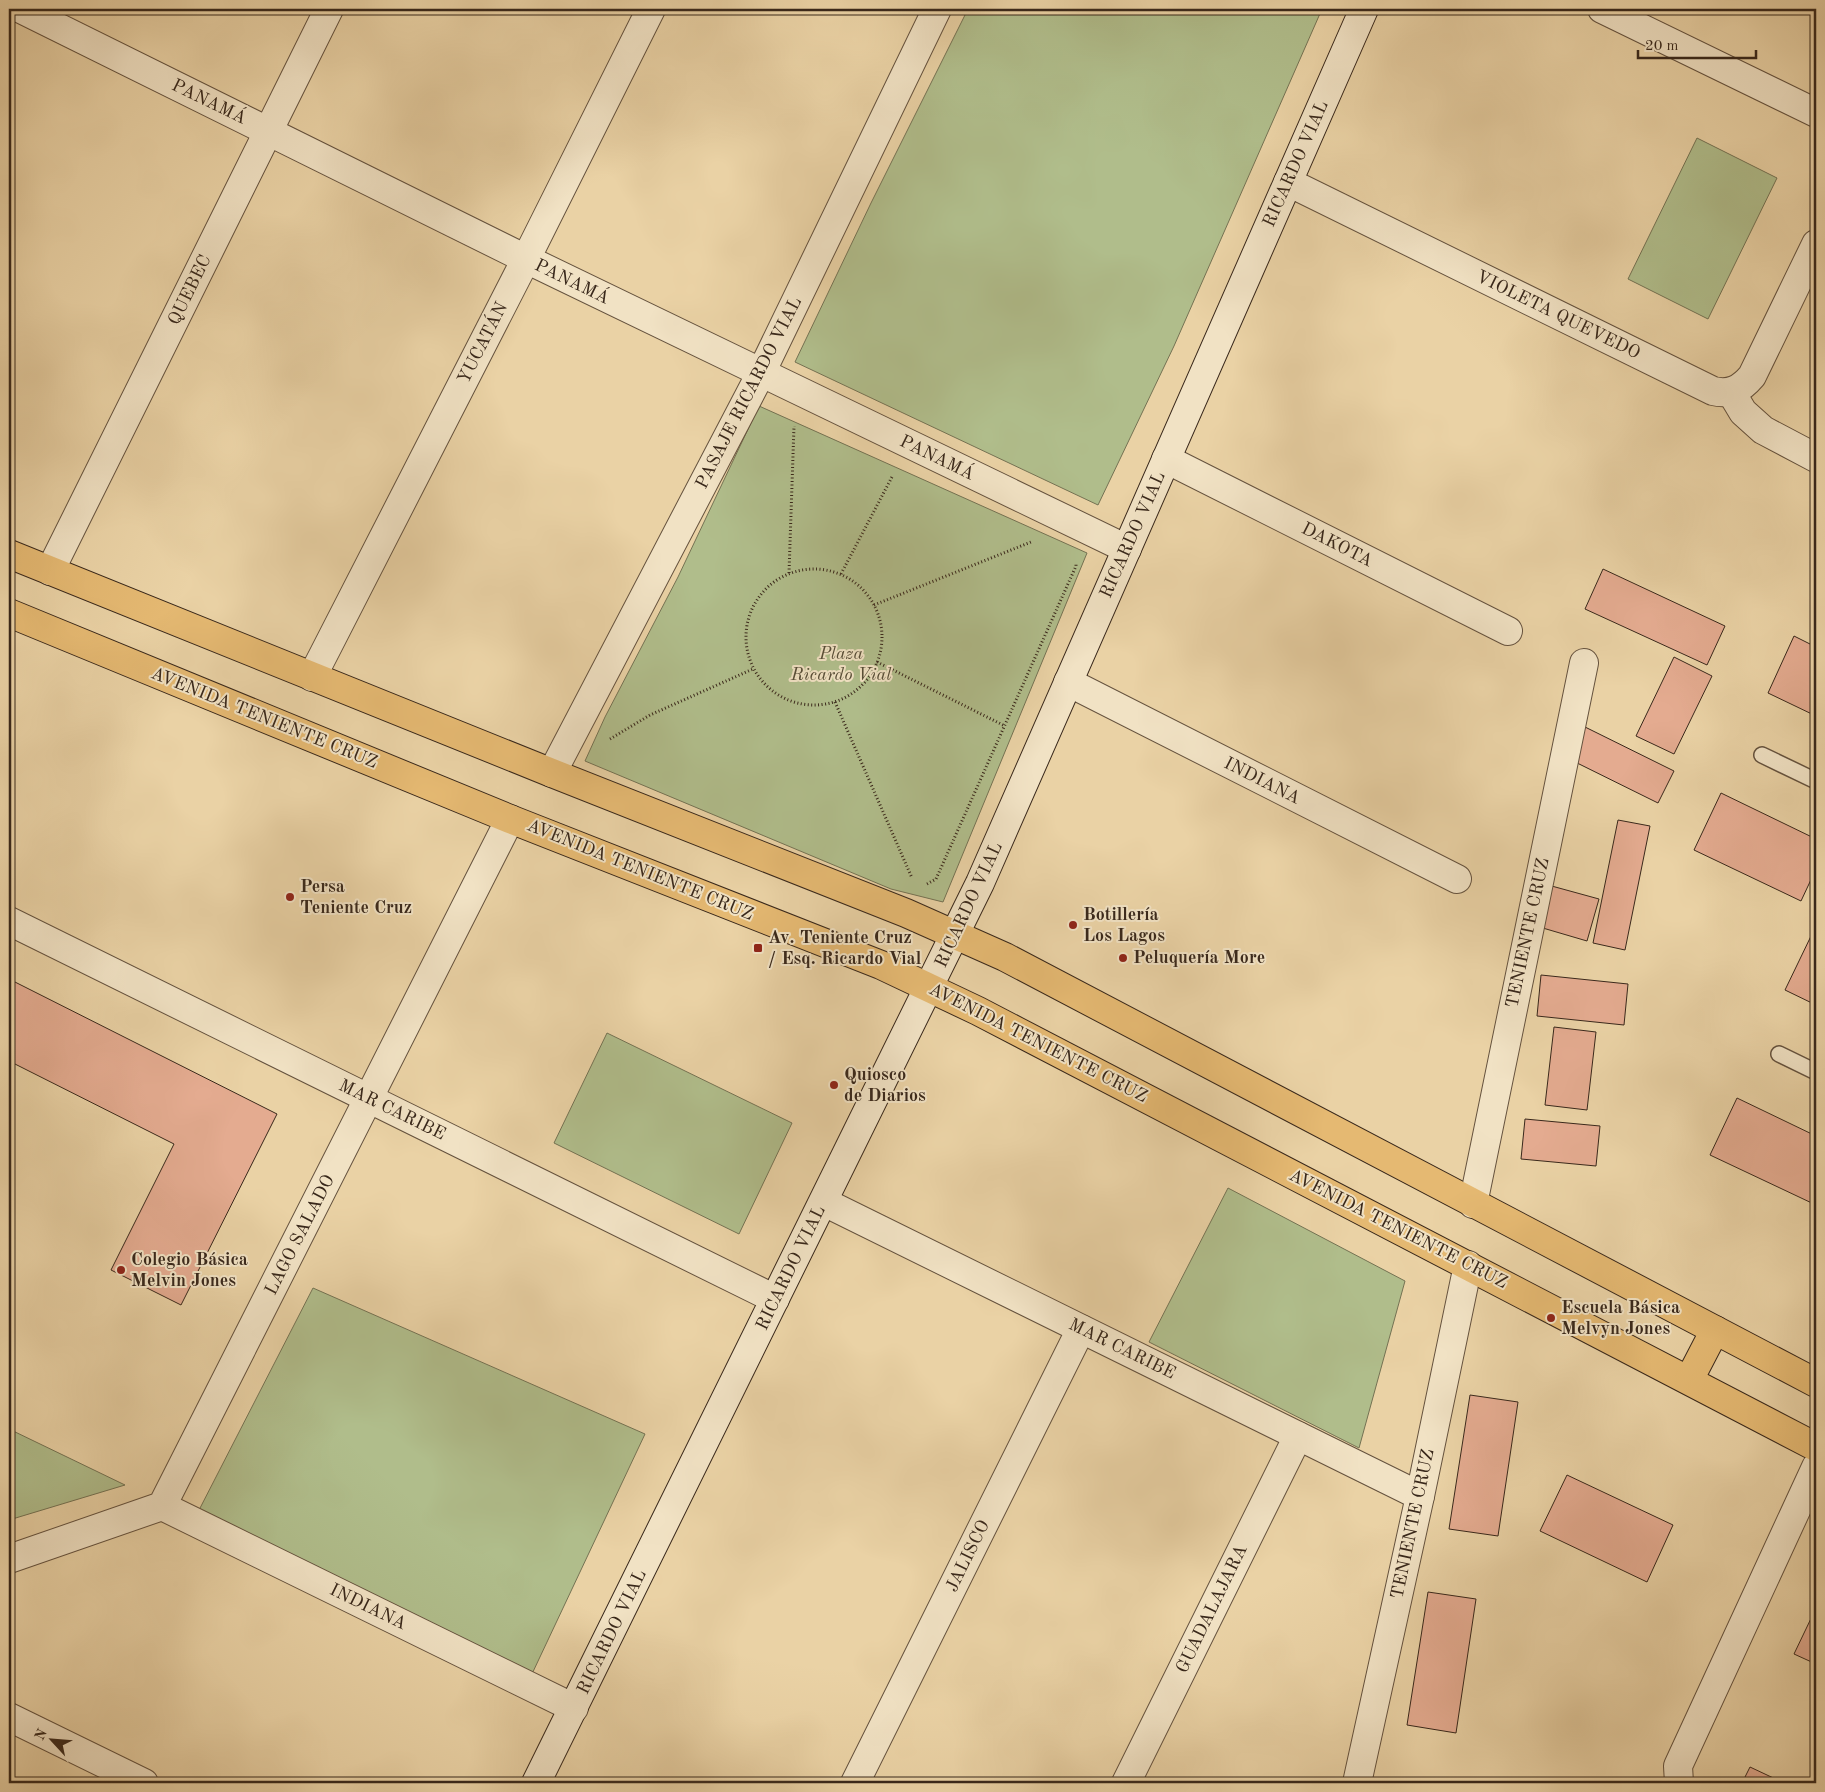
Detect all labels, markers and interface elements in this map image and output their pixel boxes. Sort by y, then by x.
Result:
scale bar [1638,28,1755,60]
text: 20 m [1645,39,1679,54]
street label: PANAMÁ [169,73,251,128]
street label: RICARDO VIAL [1260,98,1332,230]
street label: QUEBEC [165,252,215,328]
street label: PANAMÁ [532,253,614,308]
street label: VIOLETA QUEVEDO [1473,267,1643,363]
street label: PASAJE RICARDO VIAL [693,294,805,492]
street label: YUCATÁN [451,297,511,387]
street label: PANAMÁ [897,429,979,484]
street label: RICARDO VIAL [1097,469,1169,601]
street label: DAKOTA [1298,519,1376,571]
park label: Plaza Ricardo Vial [790,645,892,684]
street label: AVENIDA TENIENTE CRUZ [148,664,380,772]
street label: INDIANA [1221,754,1303,808]
street label: AVENIDA TENIENTE CRUZ [524,816,756,924]
street label: RICARDO VIAL [932,839,1006,971]
street label: TENIENTE CRUZ [1503,856,1553,1010]
place label: Persa Teniente Cruz [300,878,412,917]
marker: Persa Teniente Cruz [284,891,296,903]
place label: Botillería Los Lagos [1083,906,1165,945]
marker: Botillería Los Lagos [1067,919,1079,931]
place label: Av. Teniente Cruz / Esq. Ricardo Vial [768,929,922,968]
marker: Av. Teniente Cruz / Esq. Ricardo Vial [752,942,764,954]
place label: Peluquería More [1133,949,1265,967]
marker: Peluquería More [1117,952,1129,964]
street label: AVENIDA TENIENTE CRUZ [926,980,1150,1106]
place label: Quiosco de Diarios [844,1066,926,1105]
street label: MAR CARIBE [336,1076,448,1144]
marker: Quiosco de Diarios [828,1079,840,1091]
street label: AVENIDA TENIENTE CRUZ [1286,1166,1510,1292]
street label: LAGO SALADO [262,1172,338,1298]
street label: RICARDO VIAL [753,1203,829,1333]
place label: Colegio Básica Melvin Jones [131,1251,248,1290]
marker: Colegio Básica Melvin Jones [115,1264,127,1276]
place label: Escuela Básica Melvyn Jones [1561,1299,1680,1338]
marker: Escuela Básica Melvyn Jones [1545,1312,1557,1324]
street label: MAR CARIBE [1066,1315,1178,1383]
street label: TENIENTE CRUZ [1388,1447,1438,1601]
street label: JALISCO [943,1517,993,1595]
street label: GUADALAJARA [1173,1542,1251,1676]
street label: RICARDO VIAL [574,1567,650,1697]
street label: INDIANA [327,1581,409,1633]
north arrow [28,1714,78,1764]
text: N [33,1727,50,1743]

